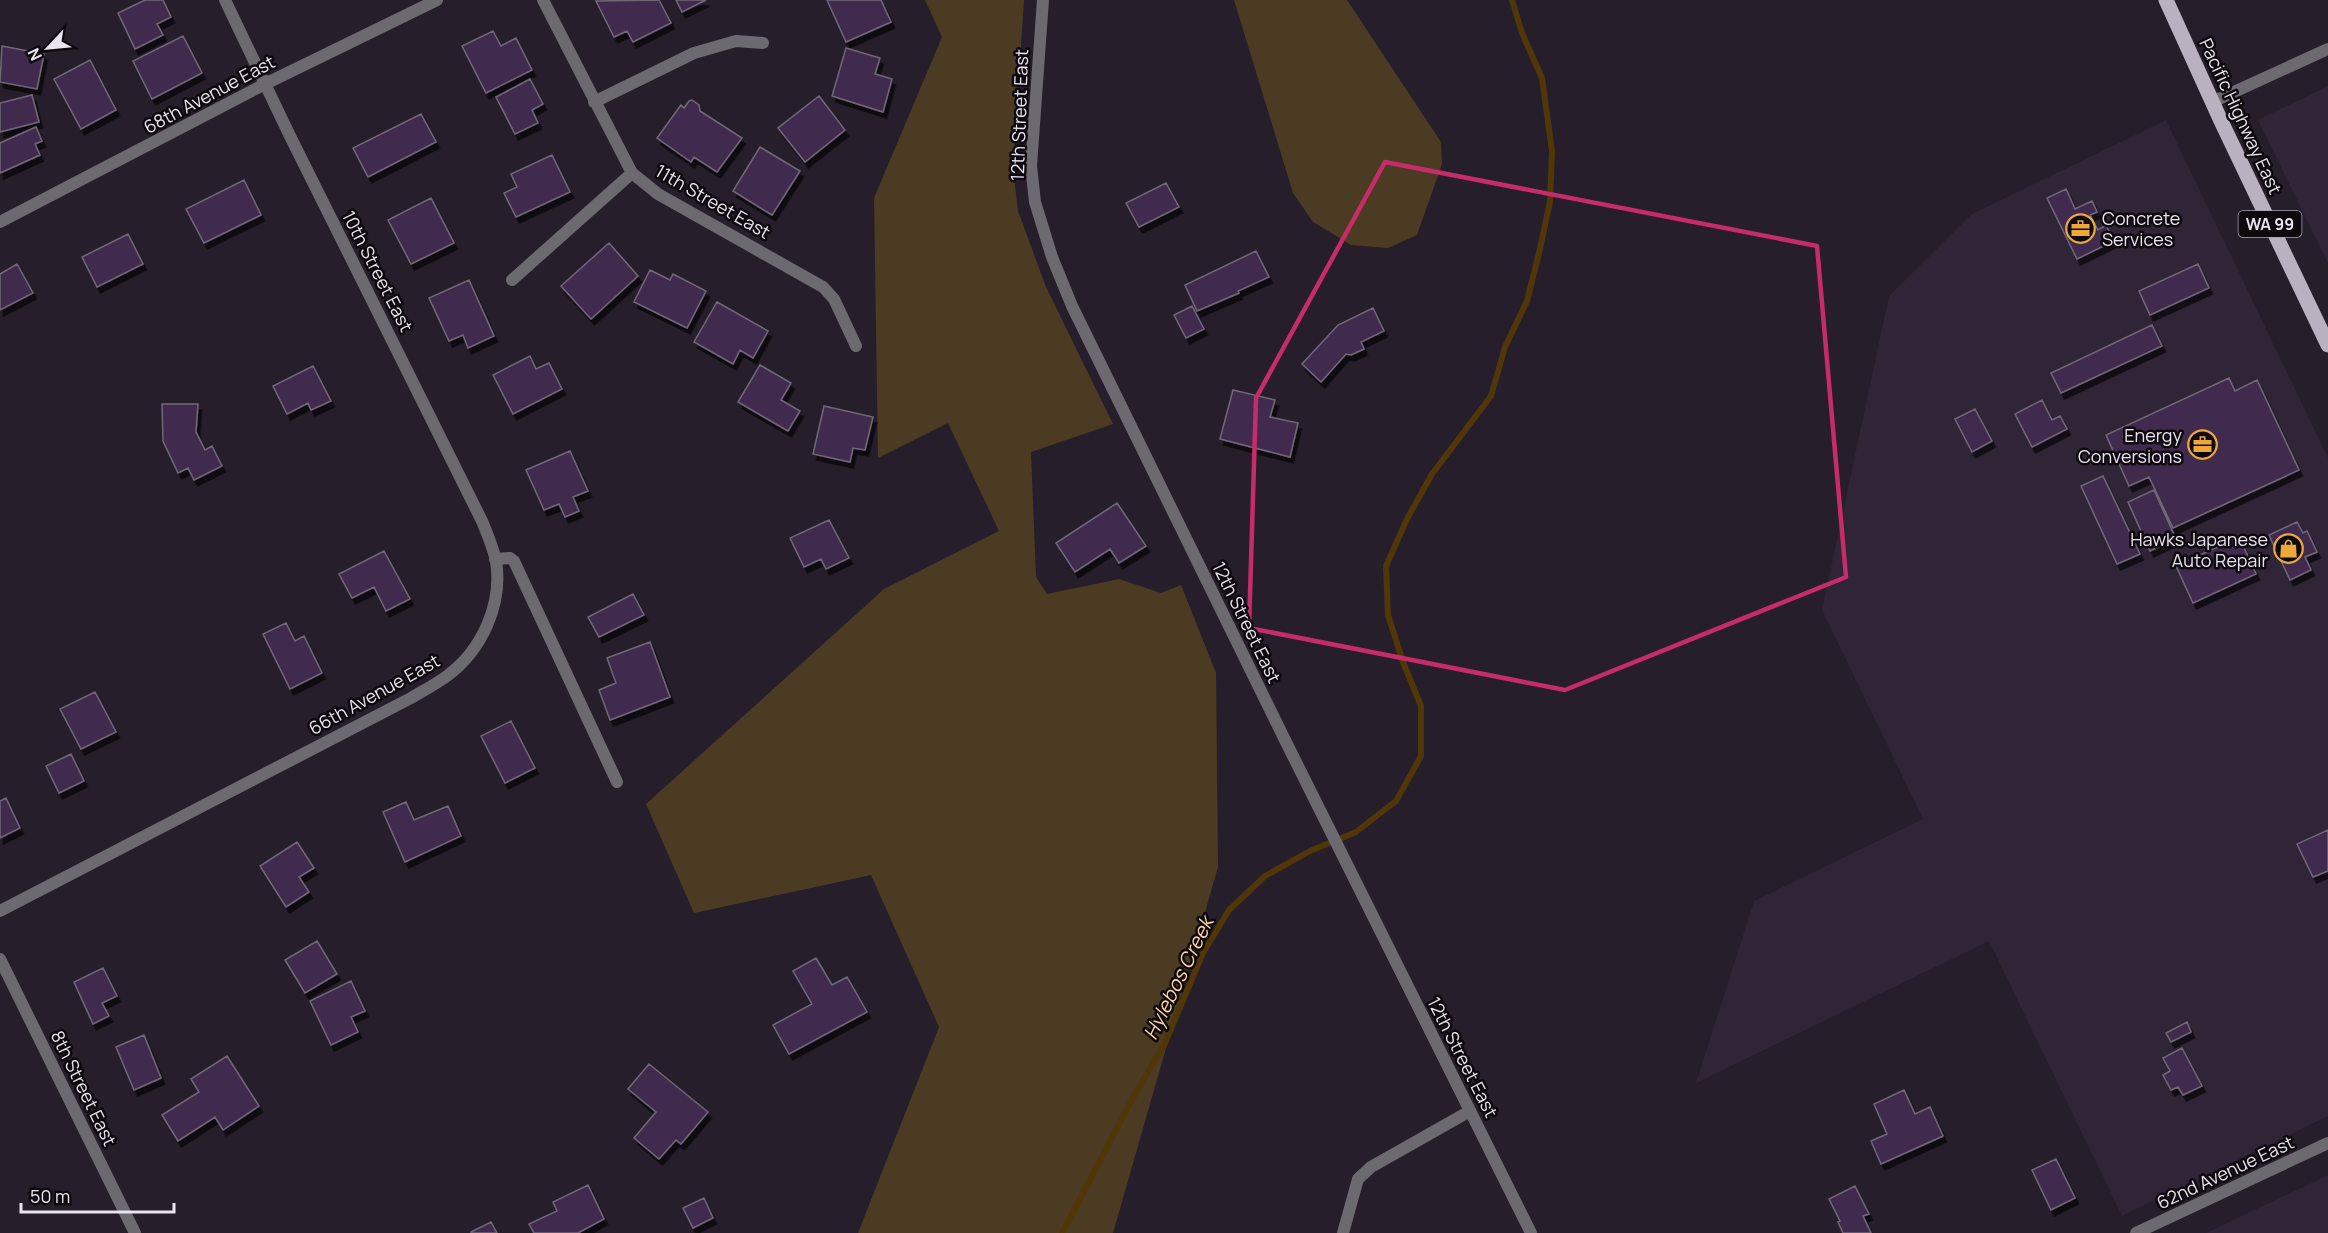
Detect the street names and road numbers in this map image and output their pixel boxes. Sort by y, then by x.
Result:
street label: Pacific Highway East [2194,34,2288,198]
street label: 68th Avenue East [139,49,279,139]
street label: 12th Street East [1005,49,1033,181]
street label: 11th Street East [651,158,775,244]
street label: 10th Street East [337,206,419,336]
road number: WA 99 [2238,211,2302,237]
street label: 12th Street East [1207,557,1287,687]
street label: 66th Avenue East [304,648,444,740]
street label: 12th Street East [1422,993,1504,1121]
street label: 8th Street East [46,1026,122,1150]
street label: 62nd Avenue East [2153,1130,2297,1214]

